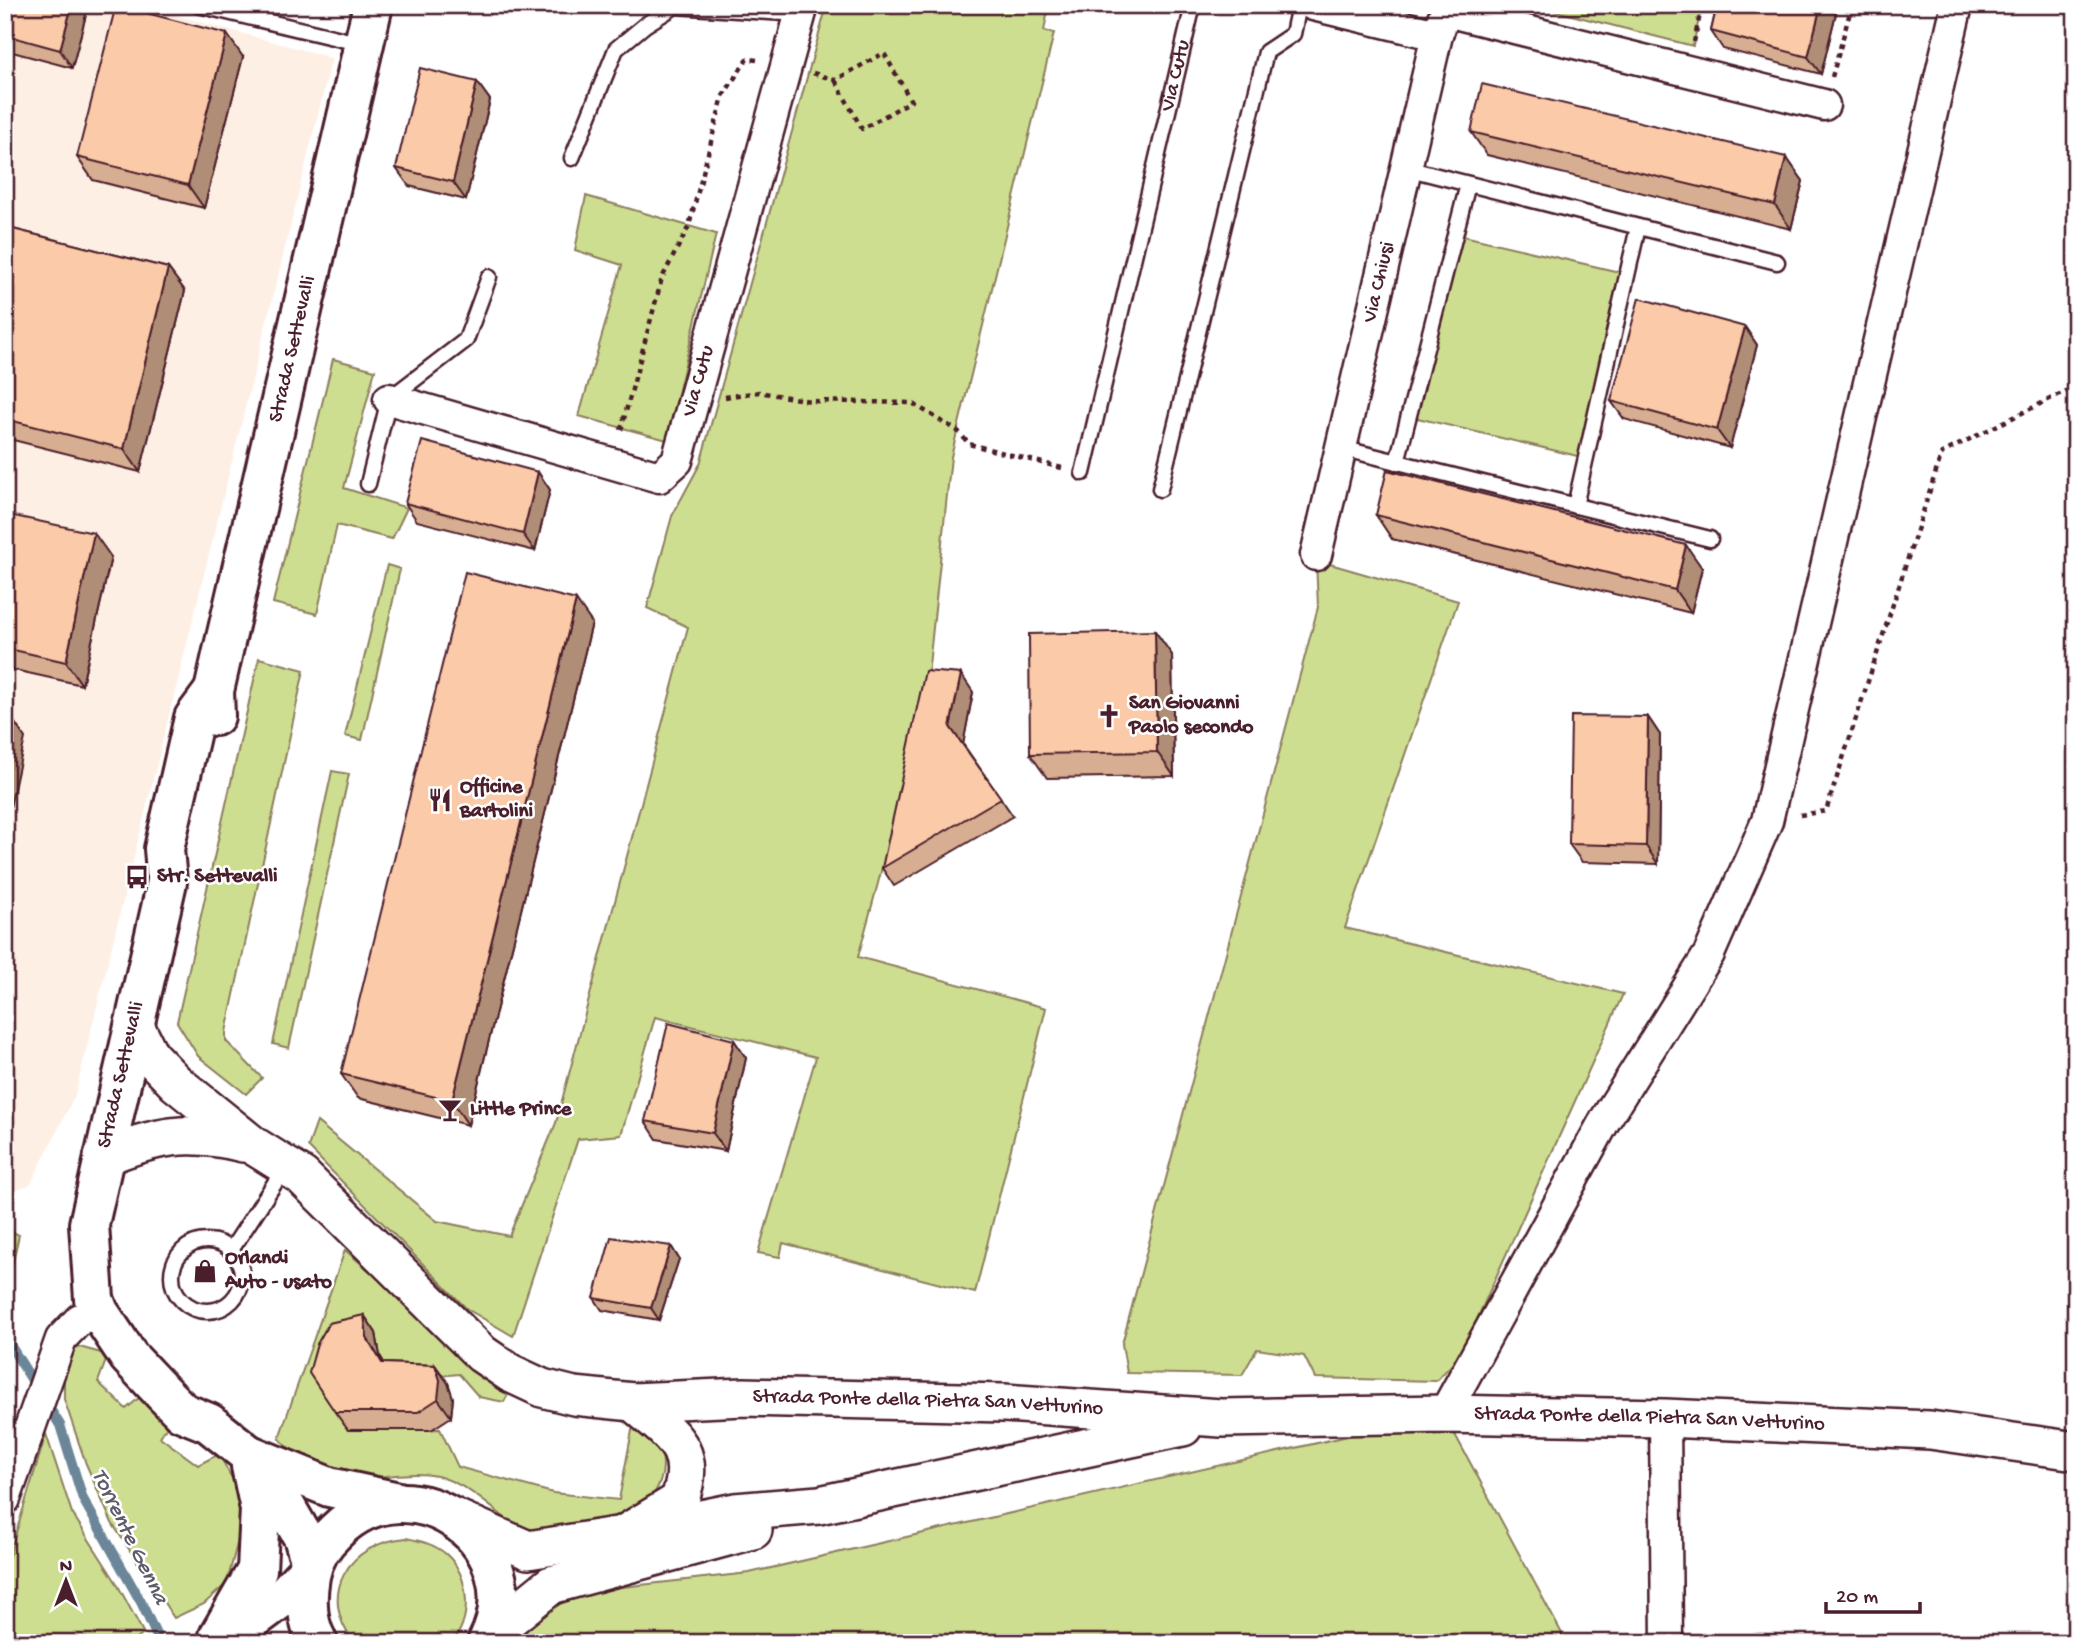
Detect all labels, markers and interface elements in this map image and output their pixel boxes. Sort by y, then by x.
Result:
street label: Via Cutu [1156,37,1197,115]
street label: Via Chiusi [1358,239,1401,326]
street label: Strada Settevalli [264,273,322,425]
street label: Via Cutu [677,343,721,420]
place label: San Giovanni Paolo secondo [1128,692,1254,741]
church icon: San Giovanni Paolo secondo [1095,702,1123,730]
place label: Officine Bartolini [459,776,533,825]
restaurant icon: Officine Bartolini [426,786,454,814]
bus stop icon: Str. Settevalli [123,863,151,891]
place label: Str. Settevalli [157,865,278,890]
street label: Strada Settevalli [93,999,151,1151]
bar icon: Little Prince [436,1096,464,1124]
place label: Little Prince [470,1098,573,1123]
place label: Orlandi Auto - usato [224,1247,332,1296]
shop icon: Orlandi Auto - usato [191,1257,219,1285]
street label: Strada Ponte della Pietra San Vetturino [752,1385,1104,1422]
street label: Strada Ponte della Pietra San Vetturino [1474,1402,1825,1438]
water label: Torrente Genna [85,1465,174,1610]
north arrow [32,1546,102,1616]
text: N [60,1556,72,1579]
scale bar [1826,1571,1920,1615]
text: 20 m [1836,1586,1878,1611]

